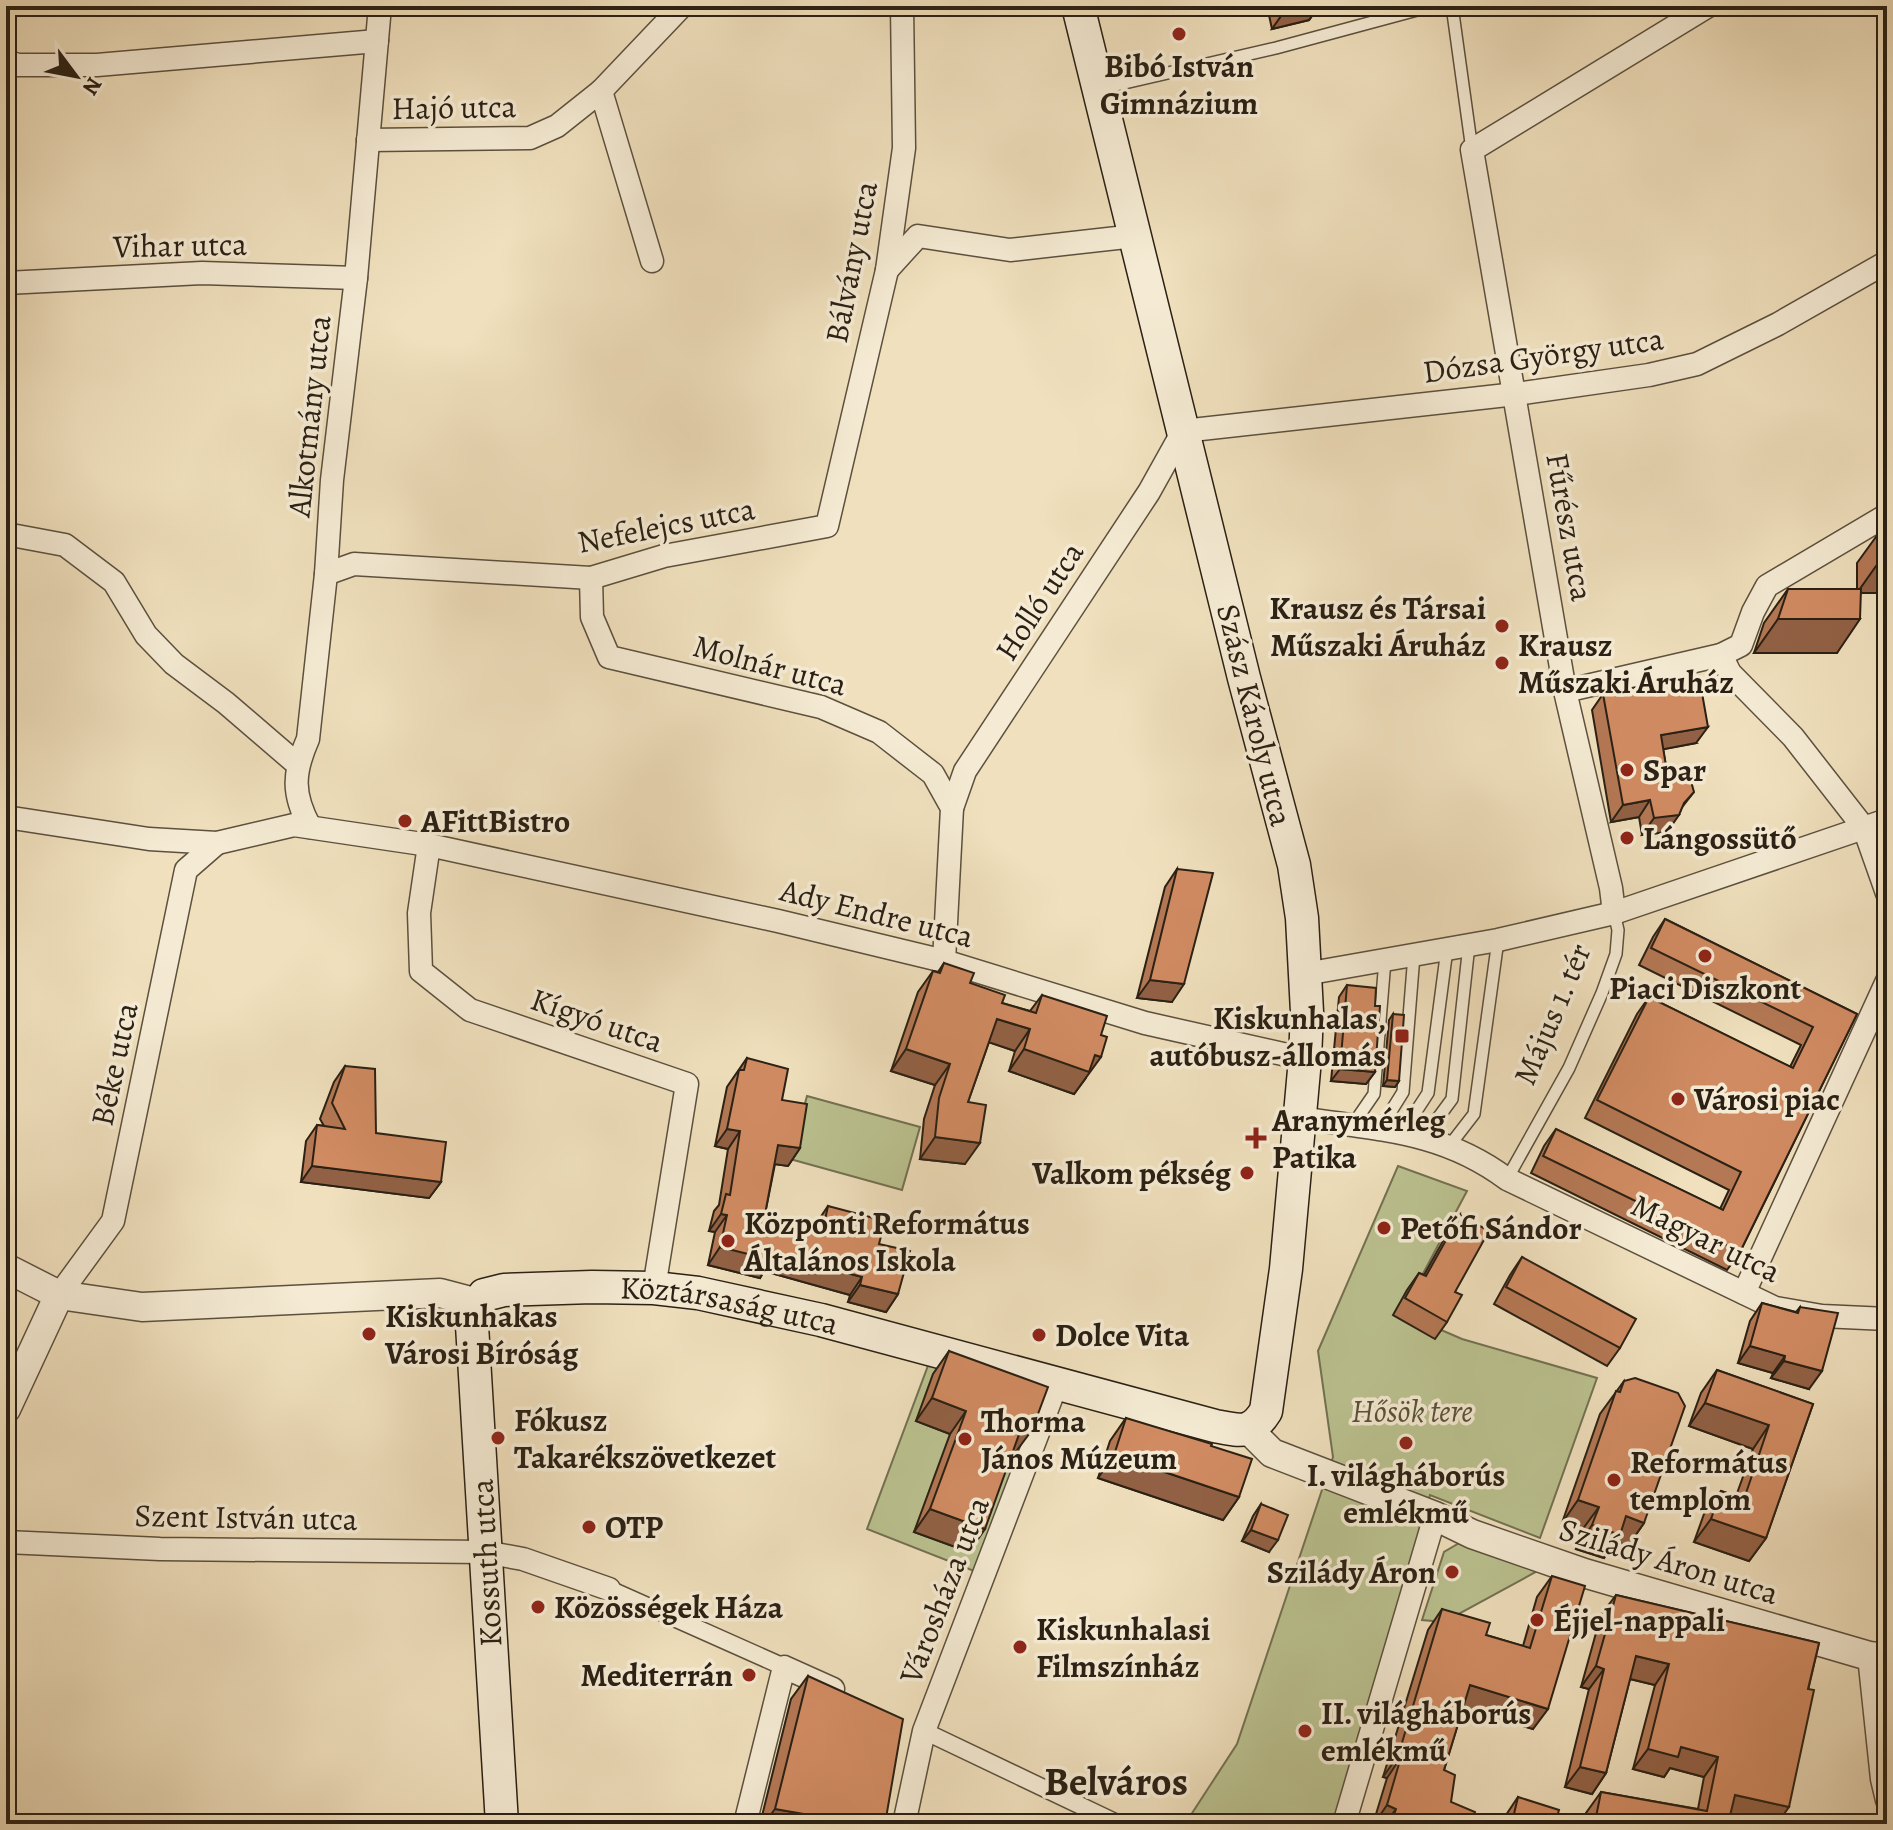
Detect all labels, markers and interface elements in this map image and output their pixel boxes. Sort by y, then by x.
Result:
marker: Bibó István Gimnázium [1170,25,1188,43]
north arrow [36,36,116,116]
place label: Bibó István Gimnázium [1100,44,1258,125]
text: N [75,71,109,101]
street label: Hajó utca [391,84,517,130]
street label: Bálvány utca [814,177,888,347]
street label: Vihar utca [112,222,247,268]
street label: Alkotmány utca [276,313,341,520]
street label: Dózsa György utca [1420,316,1666,394]
street label: Fűrész utca [1535,449,1605,605]
street label: Nefelejcs utca [573,486,759,564]
street label: Holló utca [984,533,1094,669]
place label: Krausz és Társai Műszaki Áruház [1269,586,1486,667]
street label: Szász Károly utca [1206,599,1304,831]
marker: Krausz és Társai Műszaki Áruház [1493,617,1511,635]
street label: Molnár utca [688,623,852,707]
place label: Krausz Műszaki Áruház [1518,623,1734,704]
marker: Krausz Műszaki Áruház [1493,654,1511,672]
place label: Spar [1643,748,1706,792]
marker: Spar [1618,761,1636,779]
place label: AFittBistro [420,799,570,843]
marker: AFittBistro [396,812,414,830]
place label: Lángossütő [1643,816,1797,860]
marker: Lángossütő [1618,829,1636,847]
street label: Ady Endre utca [775,868,978,958]
street label: Május 1. tér [1502,936,1602,1092]
marker: Piaci Diszkont [1696,947,1714,965]
place label: Piaci Diszkont [1609,966,1801,1010]
street label: Kígyó utca [525,977,669,1063]
place label: Kiskunhalas, autóbusz-állomás [1150,996,1386,1077]
street label: Béke utca [79,998,149,1130]
marker: Kiskunhalas, autóbusz-állomás [1393,1027,1411,1045]
place label: Városi piac [1693,1077,1840,1121]
marker: Városi piac [1669,1090,1687,1108]
place label: Aranymérleg Patika [1271,1098,1446,1179]
marker: Aranymérleg Patika [1247,1129,1265,1147]
place label: Valkom pékség [1031,1151,1232,1195]
marker: Valkom pékség [1238,1164,1256,1182]
street label: Magyar utca [1624,1183,1788,1293]
place label: Központi Református Általános Iskola [743,1201,1030,1282]
place label: Petőfi Sándor [1400,1206,1582,1250]
marker: Petőfi Sándor [1375,1219,1393,1237]
marker: Központi Református Általános Iskola [719,1232,737,1250]
street label: Köztársaság utca [620,1265,843,1346]
place label: Kiskunhakas Városi Bíróság [384,1294,579,1375]
place label: Dolce Vita [1055,1313,1190,1357]
marker: Kiskunhakas Városi Bíróság [360,1325,378,1343]
marker: Dolce Vita [1030,1326,1048,1344]
park label: Hősök tere [1351,1389,1473,1433]
place label: Fókusz Takarékszövetkezet [514,1398,776,1479]
place label: Thorma János Múzeum [981,1399,1177,1480]
marker: Fókusz Takarékszövetkezet [489,1429,507,1447]
marker: Thorma János Múzeum [956,1430,974,1448]
marker: I. világháborús emlékmű [1397,1434,1415,1452]
place label: Református templom [1630,1440,1788,1521]
place label: I. világháborús emlékmű [1307,1453,1505,1534]
marker: Református templom [1605,1471,1623,1489]
street label: Kossuth utca [460,1478,512,1648]
street label: Városháza utca [888,1490,1000,1691]
street label: Szent István utca [134,1493,358,1541]
place label: OTP [605,1505,664,1549]
street label: Szilády Áron utca [1554,1507,1784,1615]
marker: OTP [580,1518,598,1536]
place label: Szilády Áron [1267,1550,1436,1594]
marker: Szilády Áron [1443,1563,1461,1581]
place label: Közösségek Háza [554,1585,784,1629]
marker: Közösségek Háza [529,1598,547,1616]
place label: Éjjel-nappali [1553,1598,1725,1642]
place label: Kiskunhalasi Filmszínház [1036,1607,1210,1688]
marker: Éjjel-nappali [1528,1611,1546,1629]
marker: Kiskunhalasi Filmszínház [1011,1638,1029,1656]
place label: Mediterrán [581,1653,733,1697]
marker: Mediterrán [740,1666,758,1684]
place label: II. világháborús emlékmű [1321,1691,1531,1772]
marker: II. világháborús emlékmű [1296,1722,1314,1740]
district label: Belváros [1044,1754,1188,1809]

